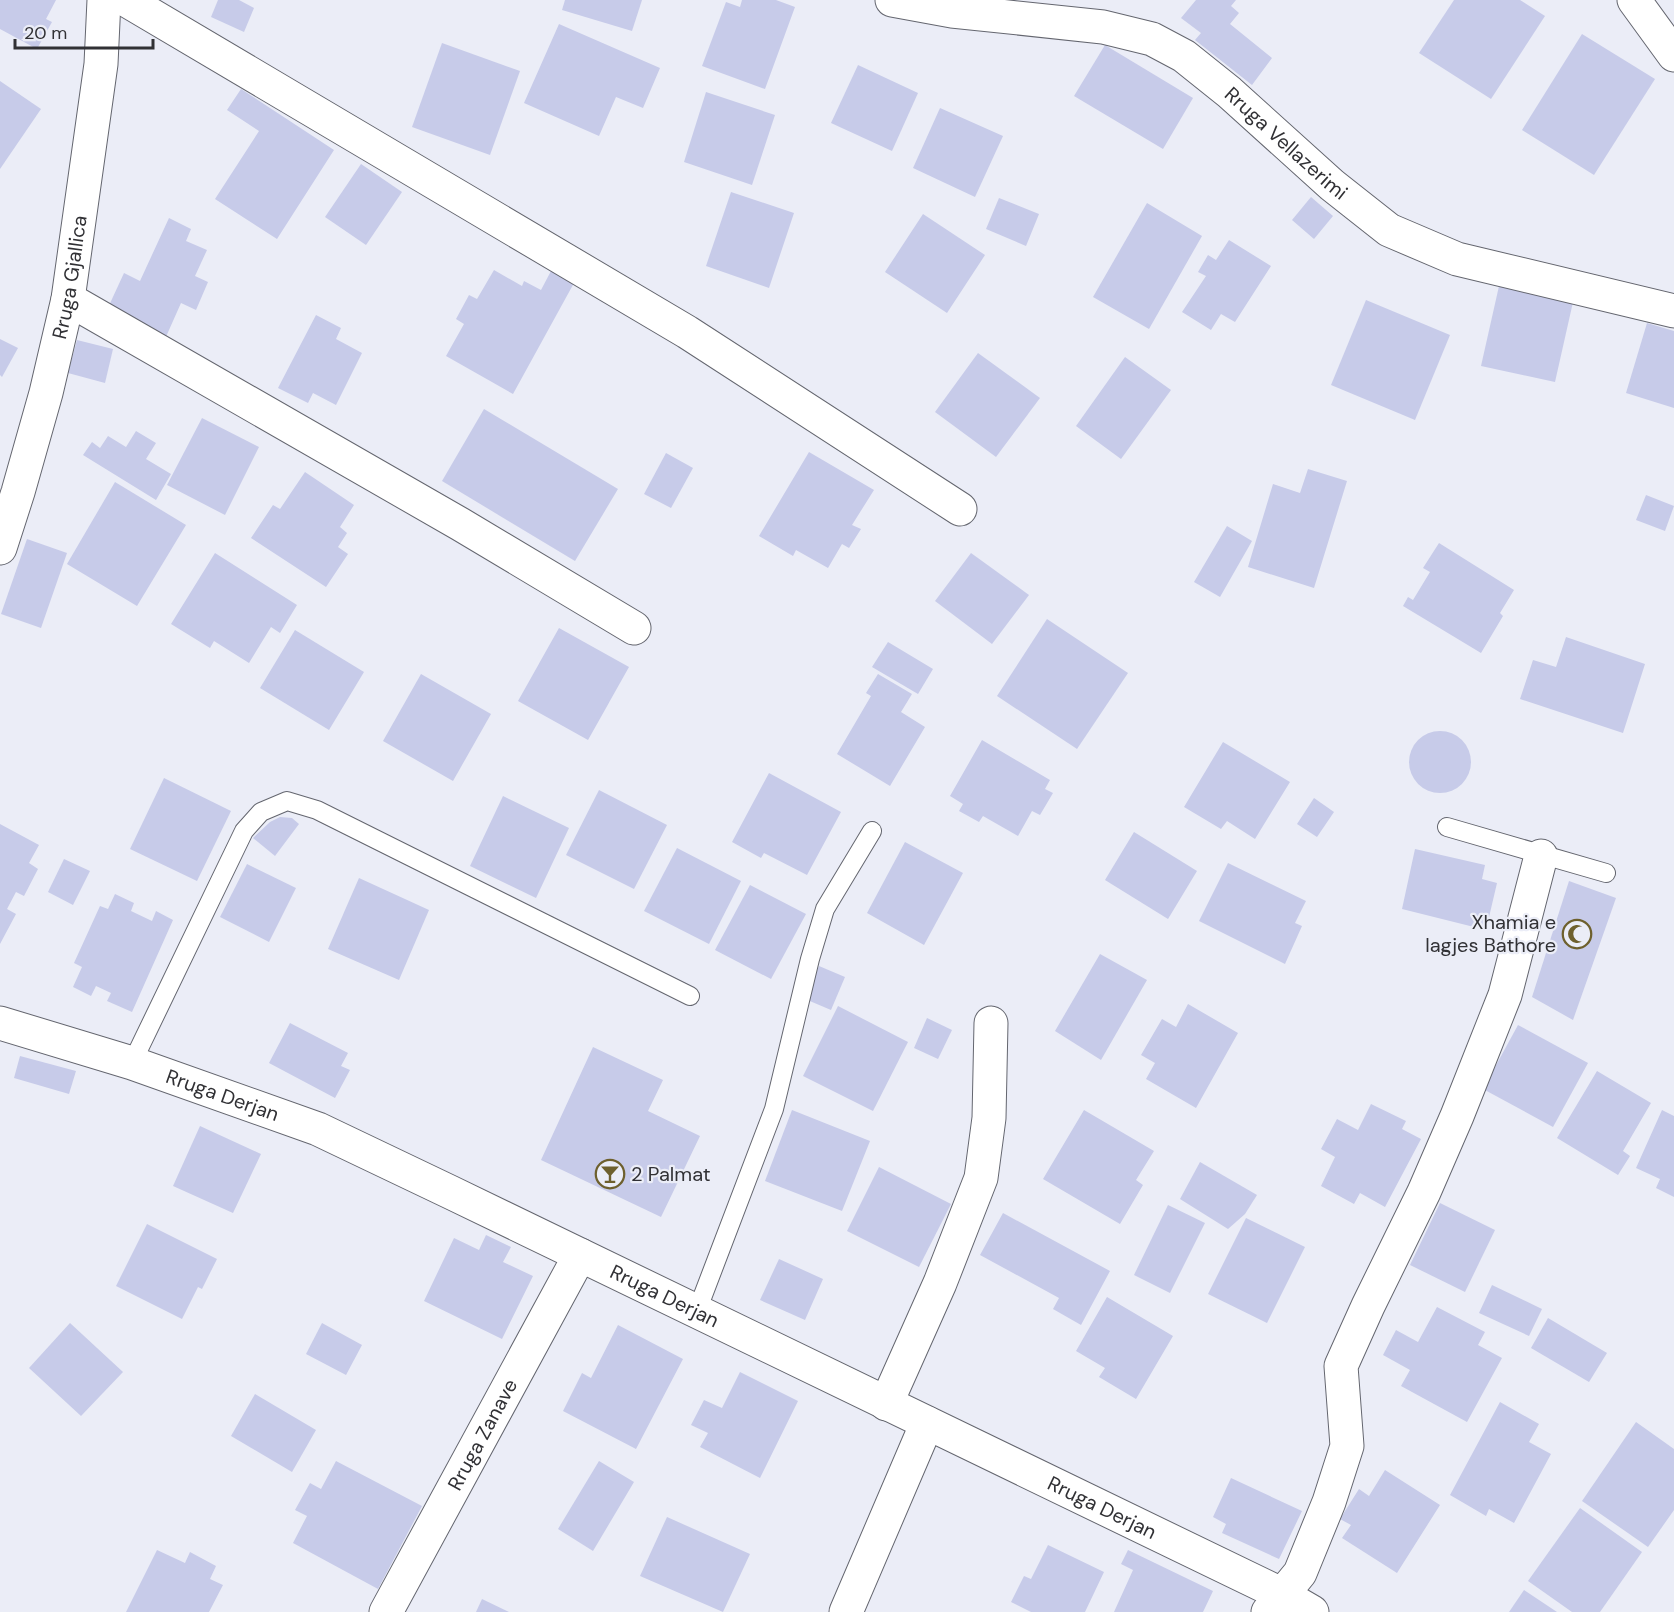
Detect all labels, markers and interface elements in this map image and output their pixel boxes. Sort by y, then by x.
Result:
scale bar [15,12,153,50]
text: 20 m [24,21,67,45]
street label: Rruga Vellazerimi [1219,81,1353,205]
street label: Rruga Gjallica [46,214,93,342]
place label: Xhamia e lagjes Bathore [1425,909,1556,958]
mosque icon: Xhamia e lagjes Bathore [1561,918,1593,950]
street label: Rruga Derjan [163,1063,282,1127]
bar icon: 2 Palmat [594,1158,626,1190]
place label: 2 Palmat [631,1161,711,1187]
street label: Rruga Derjan [606,1258,723,1333]
street label: Rruga Zanave [442,1374,523,1495]
street label: Rruga Derjan [1043,1470,1161,1545]

